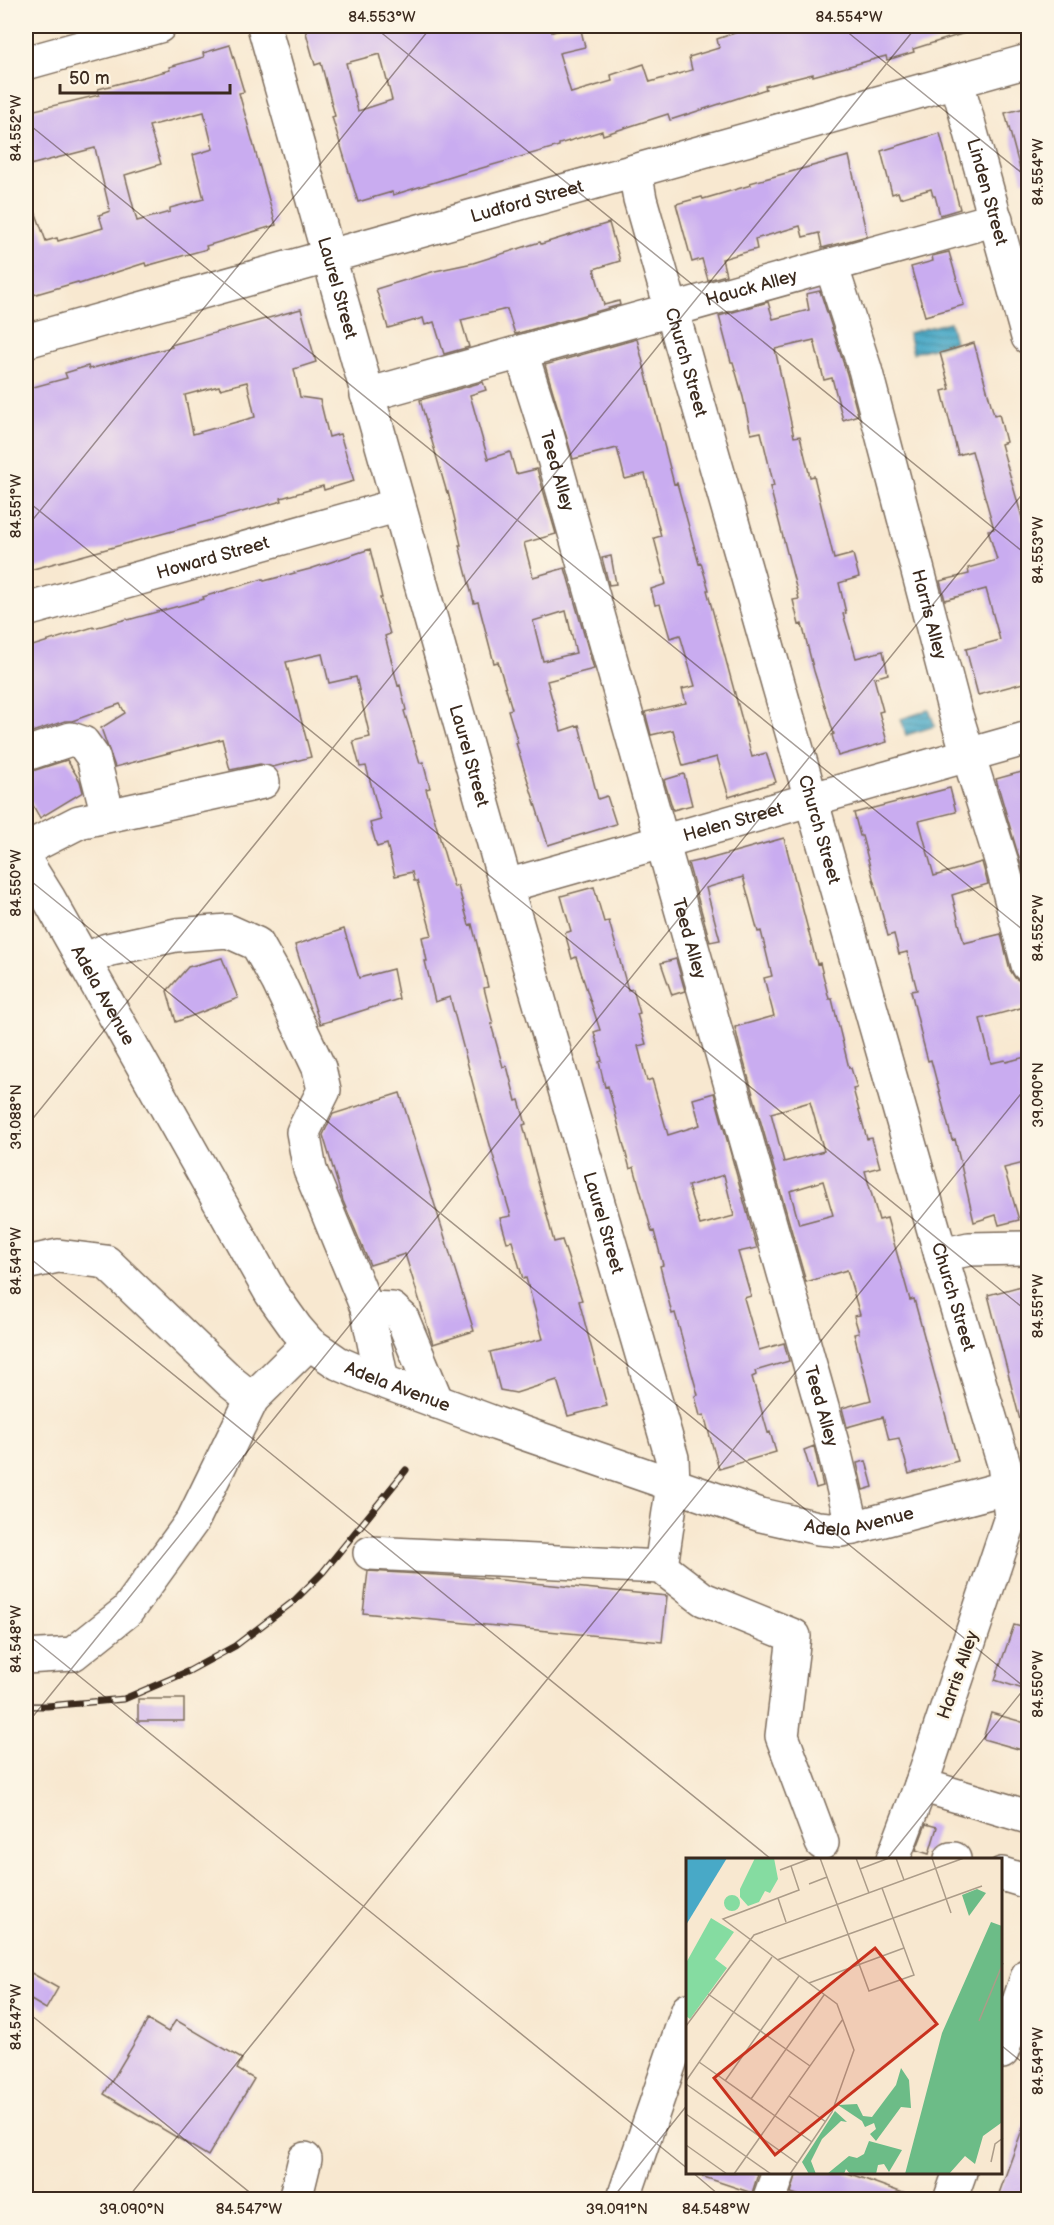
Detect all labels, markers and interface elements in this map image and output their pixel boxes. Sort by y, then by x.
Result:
text: 84.553°W [348,8,416,27]
text: 84.554°W [815,8,883,27]
scale bar [60,57,230,95]
text: 50 m [69,68,110,89]
text: 84.552°W [7,94,26,161]
street label: Linden Street [963,136,1013,248]
text: 84.554°W [1029,138,1048,206]
street label: Ludford Street [468,175,586,227]
street label: Laurel Street [313,235,362,342]
street label: Hauck Alley [703,264,800,310]
street label: Church Street [661,305,712,419]
street label: Teed Alley [536,428,579,514]
text: 84.551°W [7,473,26,538]
text: 84.553°W [1029,516,1048,584]
street label: Howard Street [154,531,272,583]
street label: Harris Alley [908,567,951,662]
street label: Laurel Street [445,702,494,809]
street label: Church Street [794,773,845,887]
street label: Helen Street [681,797,786,846]
text: 84.550°W [7,849,26,917]
text: 84.552°W [1029,894,1048,961]
street label: Teed Alley [668,895,711,982]
street label: Adela Avenue [67,942,140,1049]
text: 39.090°N [1029,1062,1048,1128]
text: 39.088°N [7,1084,26,1150]
street label: Laurel Street [579,1169,629,1276]
text: 84.549°W [7,1227,26,1295]
street label: Church Street [927,1240,980,1354]
text: 84.551°W [1029,1273,1048,1338]
street label: Adela Avenue [342,1357,454,1416]
street label: Teed Alley [800,1363,843,1450]
street label: Adela Avenue [803,1502,916,1541]
text: 84.548°W [7,1605,26,1673]
street label: Harris Alley [933,1627,983,1722]
text: 84.550°W [1029,1650,1048,1718]
inset map [686,1858,1003,2174]
text: 84.547°W [7,1983,26,2050]
text: 84.549°W [1029,2027,1048,2095]
text: 39.090°N [99,2200,165,2219]
text: 84.547°W [216,2200,283,2219]
text: 39.091°N [586,2200,648,2219]
text: 84.548°W [682,2200,750,2219]

